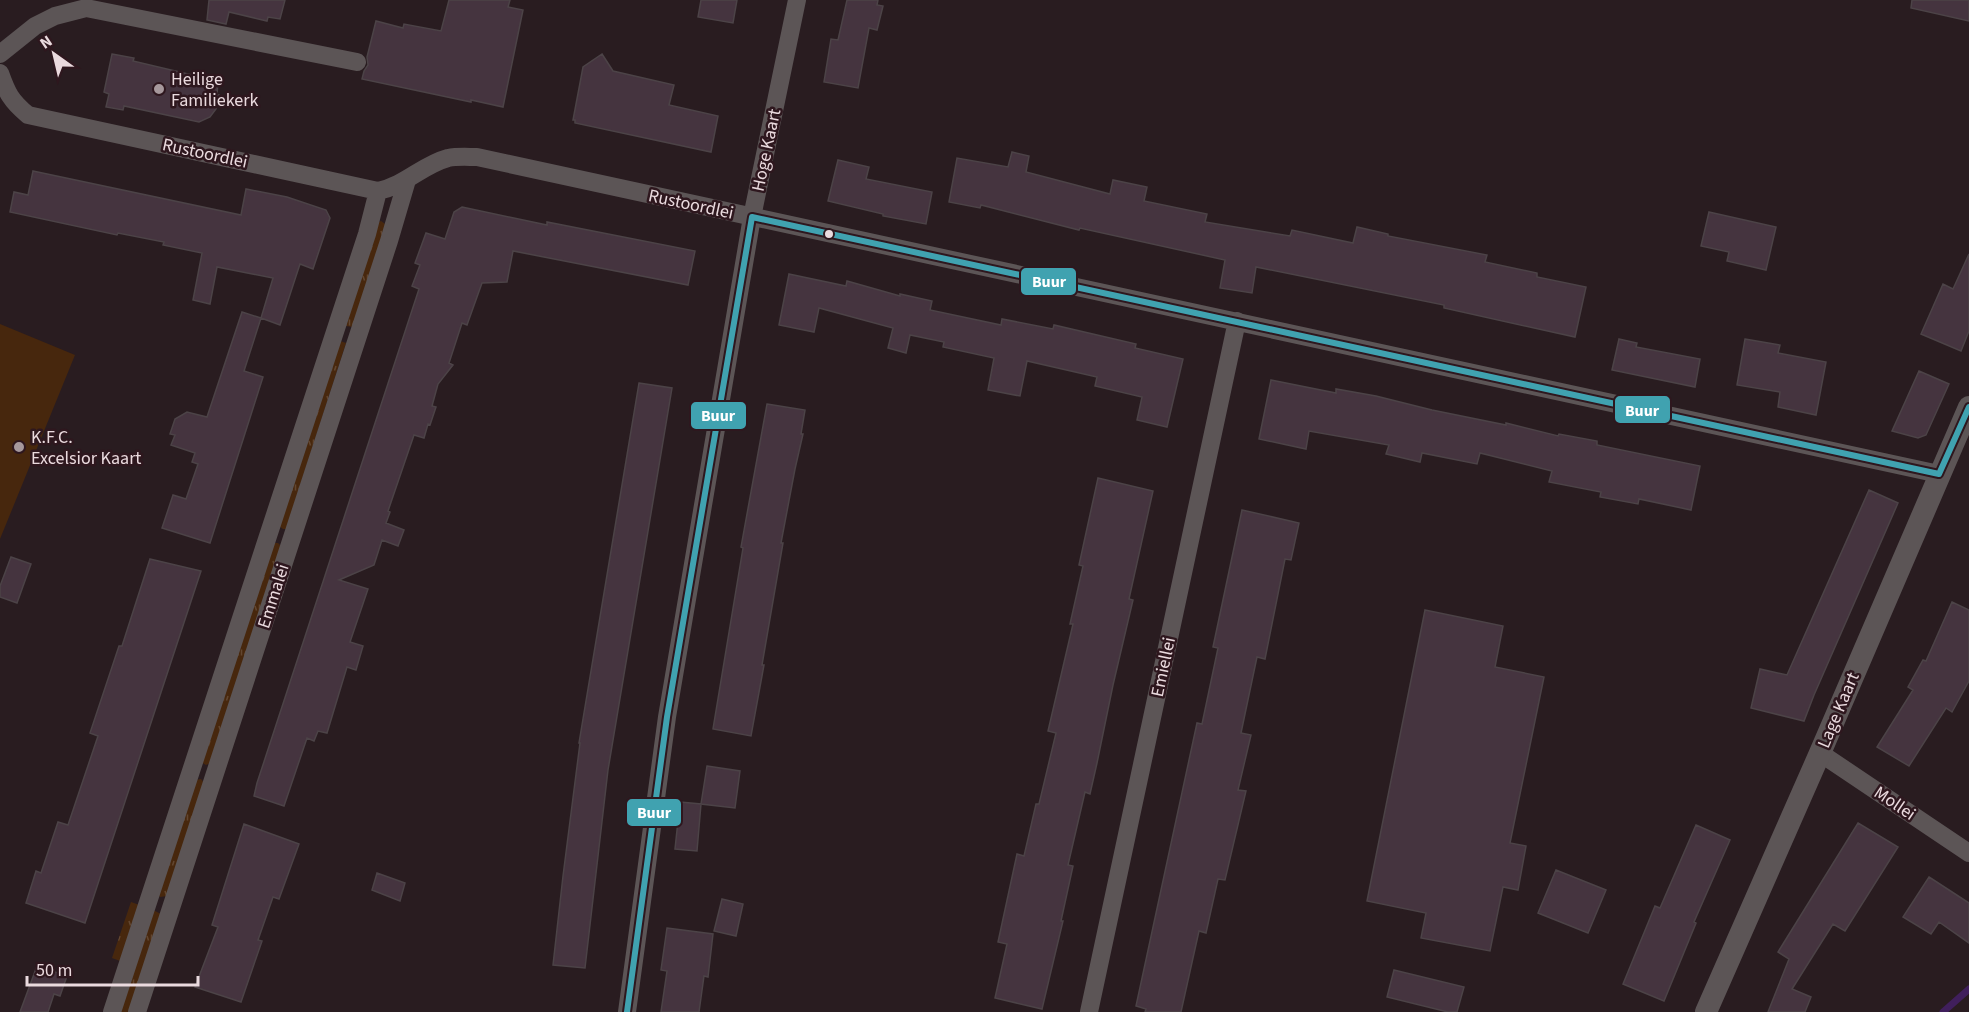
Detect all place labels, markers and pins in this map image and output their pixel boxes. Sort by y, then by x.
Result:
place label: Heilige Familiekerk [171,67,258,113]
marker: Heilige Familiekerk [152,82,166,96]
unlabelled marker [823,228,835,240]
place label: K.F.C. Excelsior Kaart [31,425,141,471]
marker: K.F.C. Excelsior Kaart [12,440,26,454]

